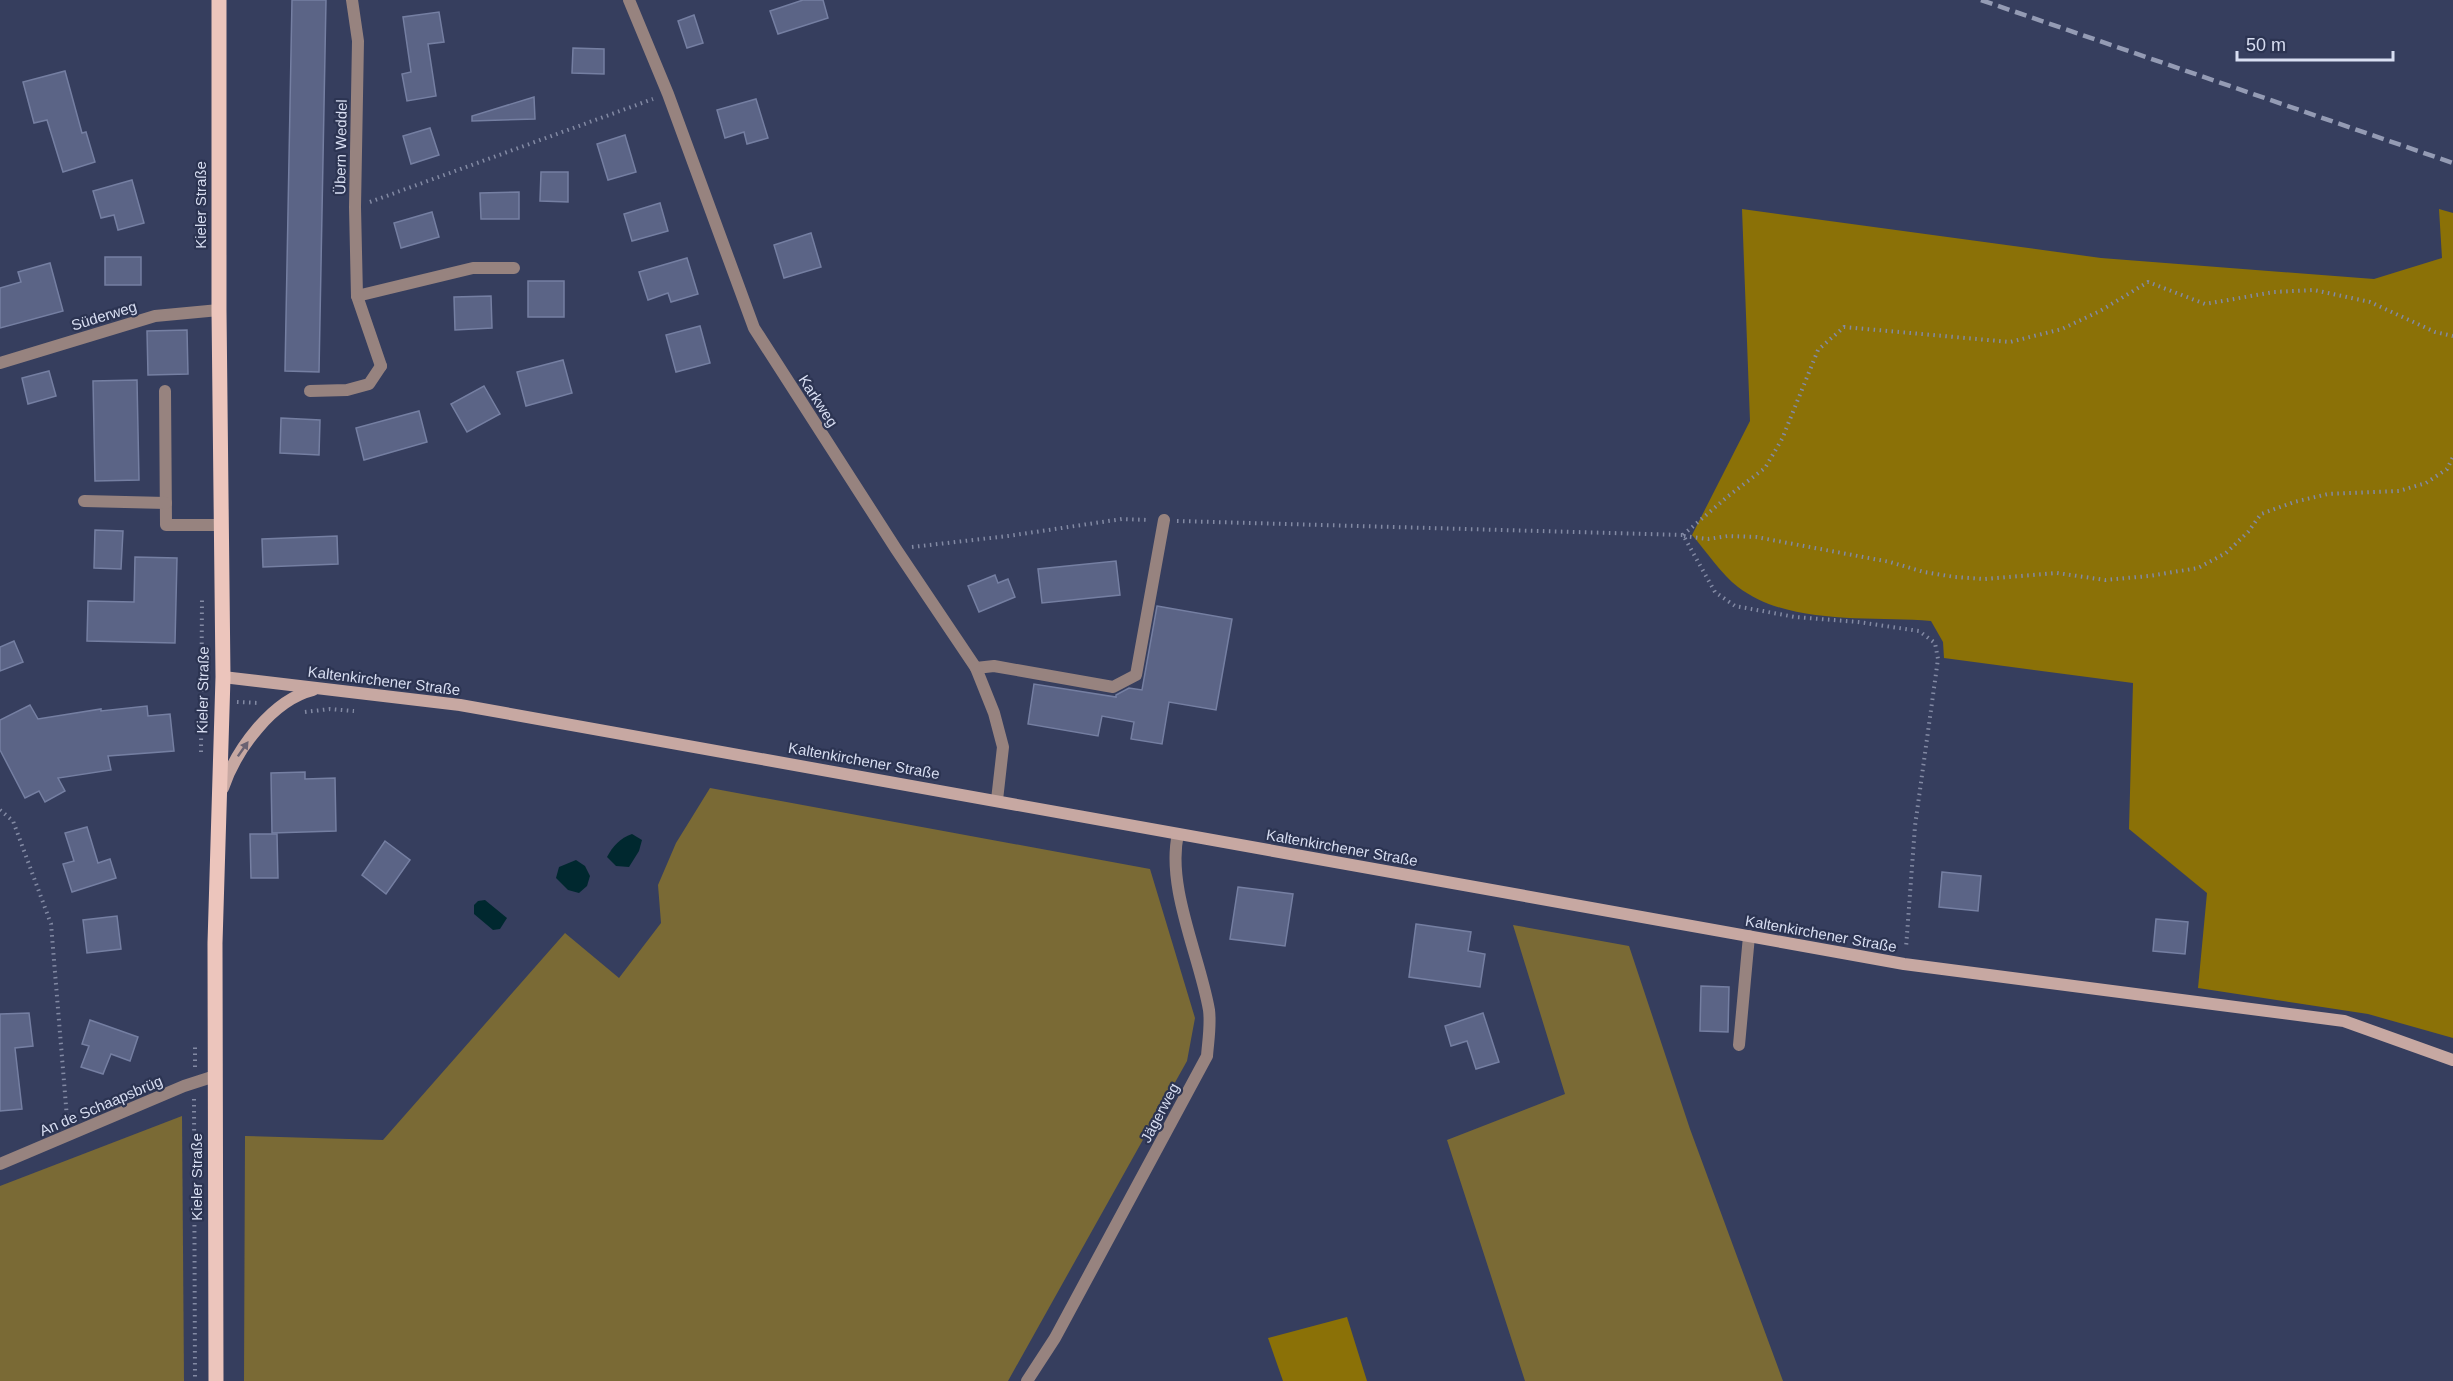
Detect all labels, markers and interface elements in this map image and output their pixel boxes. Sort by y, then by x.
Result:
scale bar [2237,24,2393,62]
text: 50 m [2246,35,2286,55]
street label: Übern Weddel [331,99,350,195]
street label: Kieler Straße [192,161,209,249]
street label: Süderweg [69,298,139,334]
street label: Karkweg [795,372,841,430]
street label: Kieler Straße [193,646,212,734]
street label: Kaltenkirchener Straße [307,663,461,698]
street label: Kaltenkirchener Straße [787,739,941,782]
one-way arrow [237,742,249,758]
street label: Kaltenkirchener Straße [1265,826,1419,869]
street label: Kaltenkirchener Straße [1744,912,1898,955]
street label: An de Schaapsbrüg [37,1072,165,1139]
street label: Jägerweg [1137,1080,1182,1145]
street label: Kieler Straße [188,1133,205,1221]

